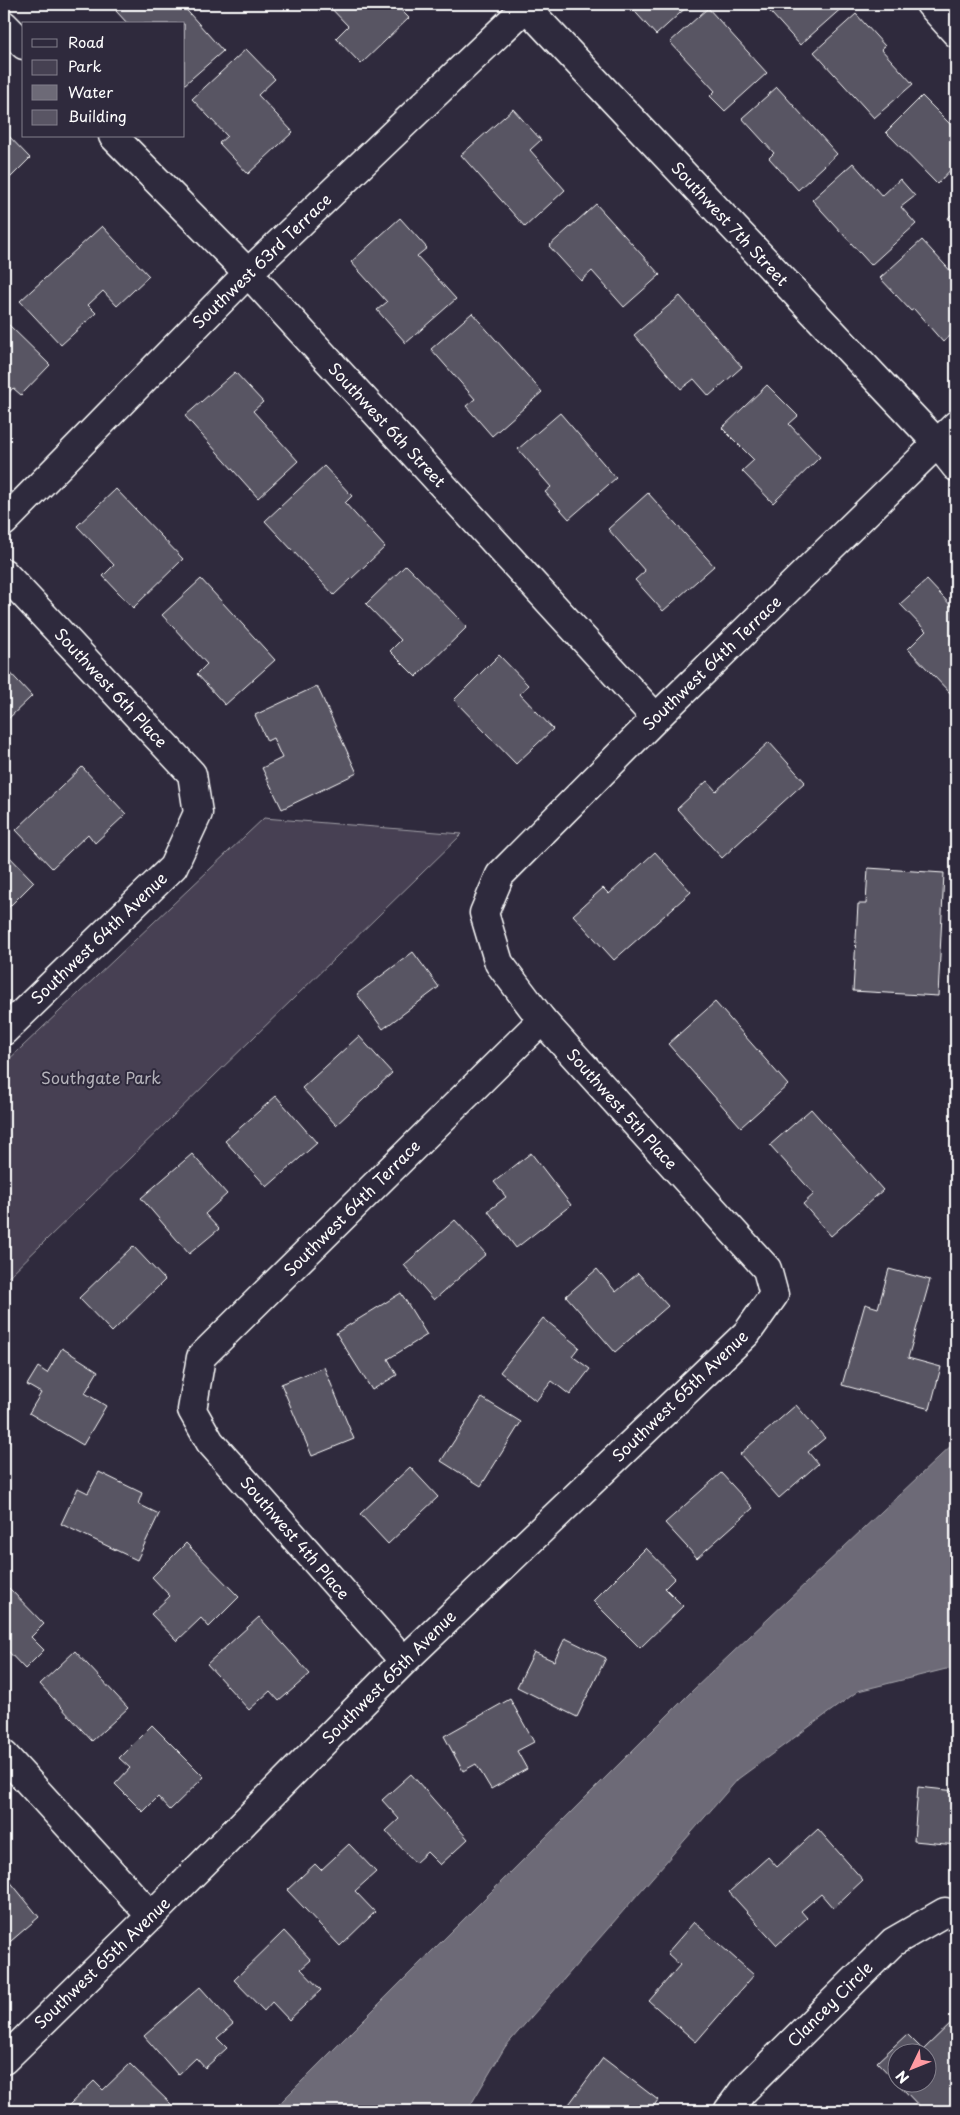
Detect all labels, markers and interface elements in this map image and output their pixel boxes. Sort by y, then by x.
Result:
legend [22,22,185,138]
text: Road [68,30,104,53]
text: Park [68,54,102,77]
text: Water [68,80,113,103]
text: Building [68,104,127,127]
street label: Southwest 7th Street [667,156,795,291]
street label: Southwest 63rd Terrace [186,187,336,333]
street label: Southwest 6th Street [323,357,452,492]
street label: Southwest 64th Terrace [637,590,786,735]
street label: Southwest 6th Place [50,622,174,752]
street label: Southwest 64th Avenue [25,866,172,1009]
street label: Southwest 5th Place [562,1043,684,1174]
park label: Southgate Park [41,1065,161,1089]
street label: Southwest 64th Terrace [278,1134,425,1281]
street label: Southwest 65th Avenue [606,1324,753,1467]
street label: Southwest 4th Place [236,1471,356,1604]
street label: Southwest 65th Avenue [316,1604,461,1749]
street label: Southwest 65th Avenue [28,1891,175,2034]
street label: Clancey Circle [781,1955,878,2052]
north arrow [888,2042,938,2092]
text: N [891,2066,914,2088]

